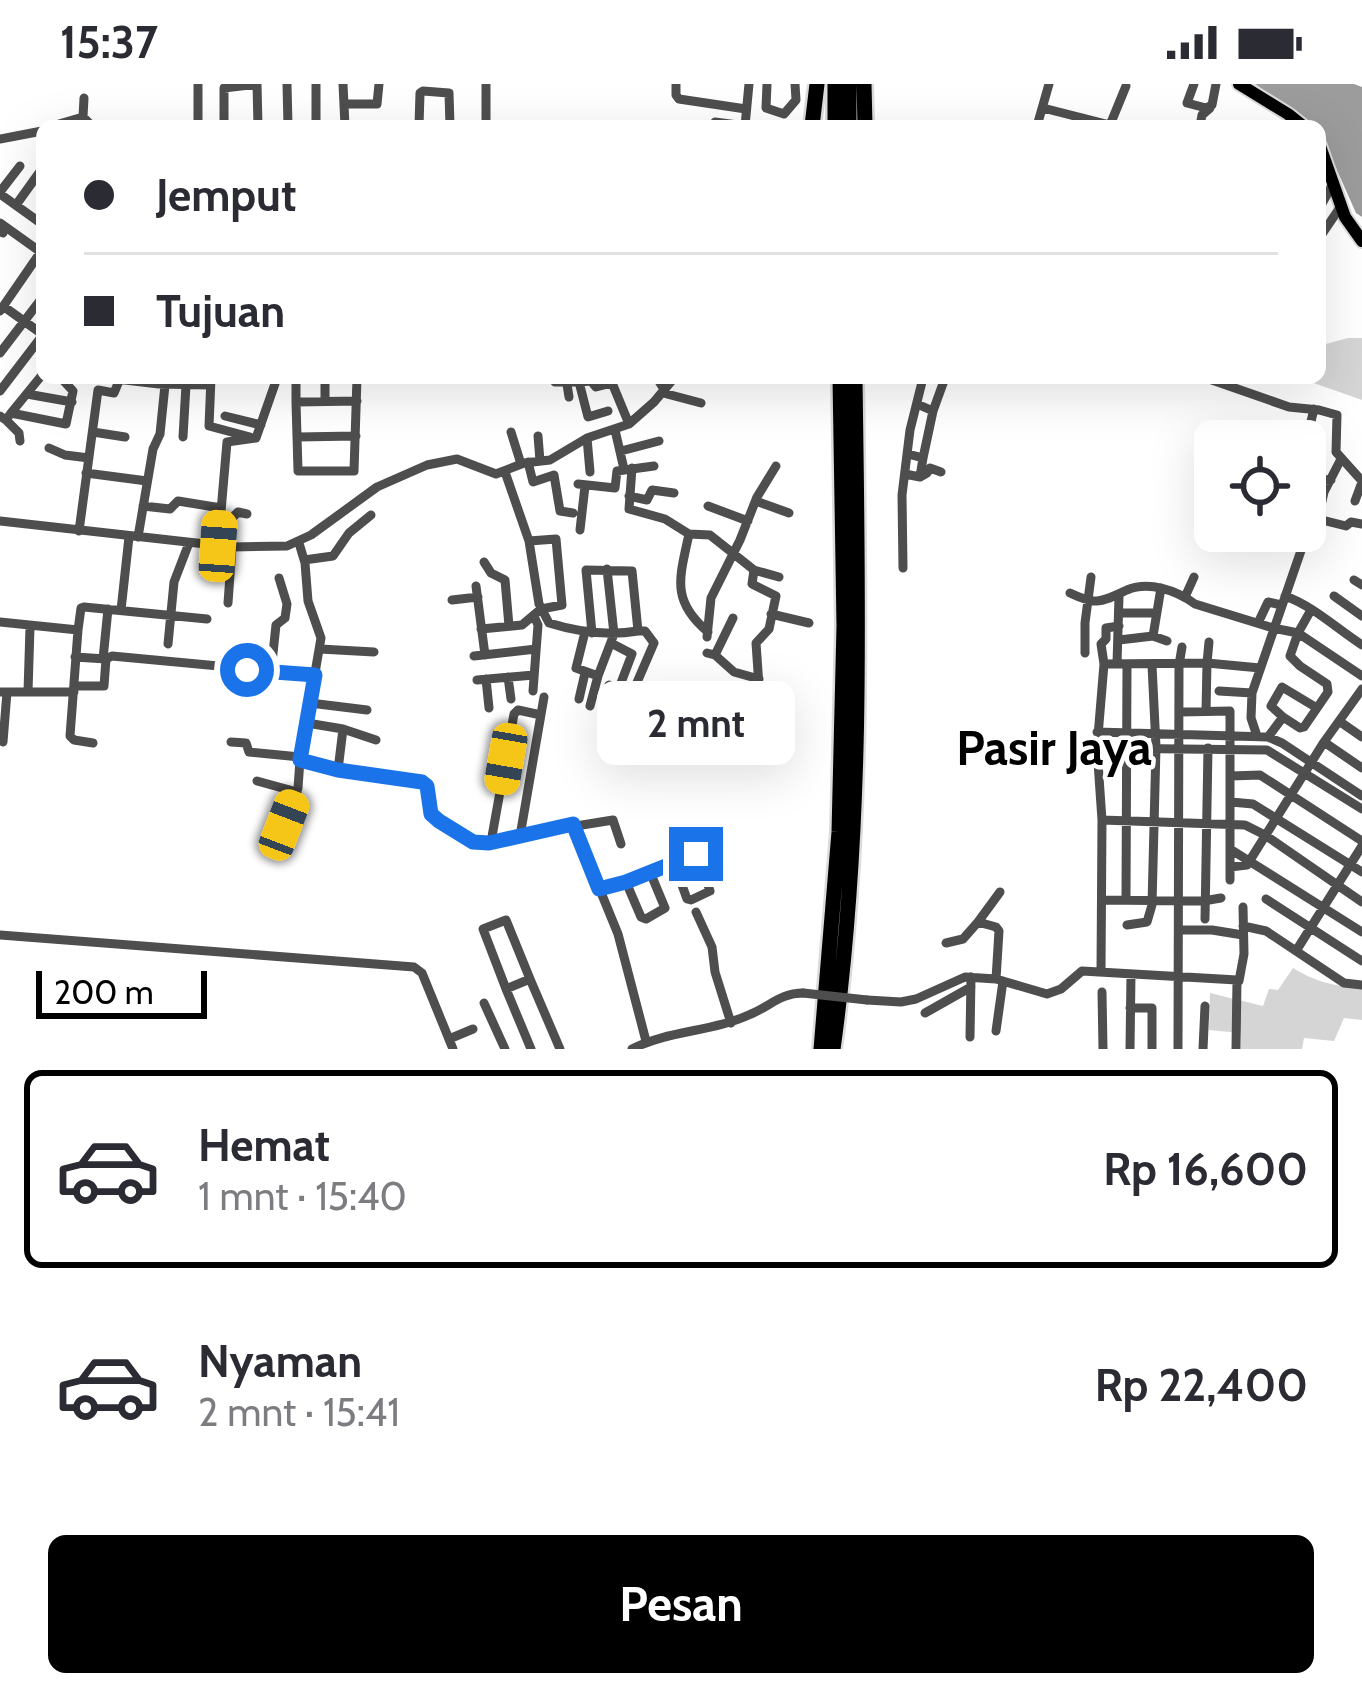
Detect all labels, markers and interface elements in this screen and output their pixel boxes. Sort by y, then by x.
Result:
text: 15:37 [60,15,158,69]
text: Jemput [156,168,296,222]
text: Tujuan [156,284,285,338]
map controls [1194,420,1326,552]
button: locate [1194,420,1326,552]
car [198,509,238,583]
route start [220,643,274,697]
callout: 2 mnt [597,680,795,764]
text: 2 mnt [647,699,745,747]
district label: Pasir Jaya [956,719,1152,777]
car [482,720,530,798]
car [254,785,314,865]
route end [669,827,723,881]
scale bar [36,965,207,1018]
text: 200 m [54,972,154,1012]
icon: car [54,1115,162,1223]
text: Hemat [198,1118,330,1172]
text: Rp 16,600 [1103,1142,1308,1196]
text: 1 mnt · 15:40 [198,1172,407,1220]
icon: car [54,1331,162,1439]
text: Nyaman [198,1334,362,1388]
text: Rp 22,400 [1095,1358,1308,1412]
text: 2 mnt · 15:41 [198,1388,400,1436]
button: Pesan [48,1535,1314,1673]

